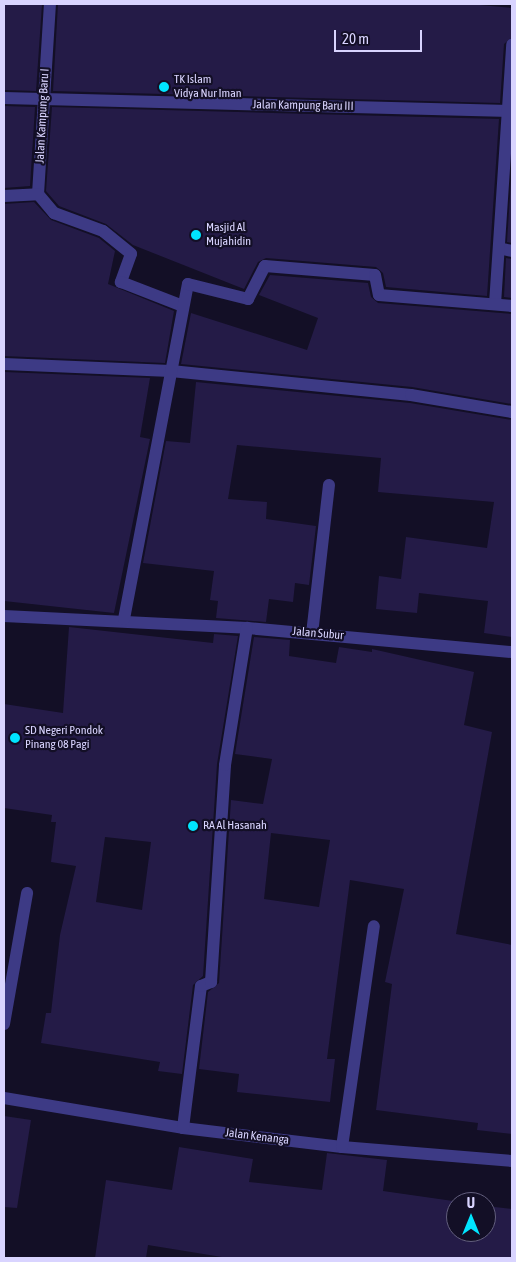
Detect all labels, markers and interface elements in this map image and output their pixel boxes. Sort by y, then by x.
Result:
scale bar [336,20,424,52]
text: 20 m [342,30,369,47]
street label: Jalan Kampung Baru I [33,68,53,164]
place label: TK Islam Vidya Nur Iman [174,73,242,101]
marker: TK Islam Vidya Nur Iman [158,81,170,93]
street label: Jalan Kampung Baru III [252,98,354,114]
place label: Masjid Al Mujahidin [206,221,251,249]
marker: Masjid Al Mujahidin [190,229,202,241]
street label: Jalan Subur [292,625,344,643]
place label: SD Negeri Pondok Pinang 08 Pagi [25,724,103,752]
marker: SD Negeri Pondok Pinang 08 Pagi [9,732,21,744]
place label: RA Al Hasanah [203,819,267,833]
marker: RA Al Hasanah [187,820,199,832]
street label: Jalan Kenanga [224,1126,290,1148]
north arrow [446,1192,496,1242]
text: U [467,1195,475,1211]

